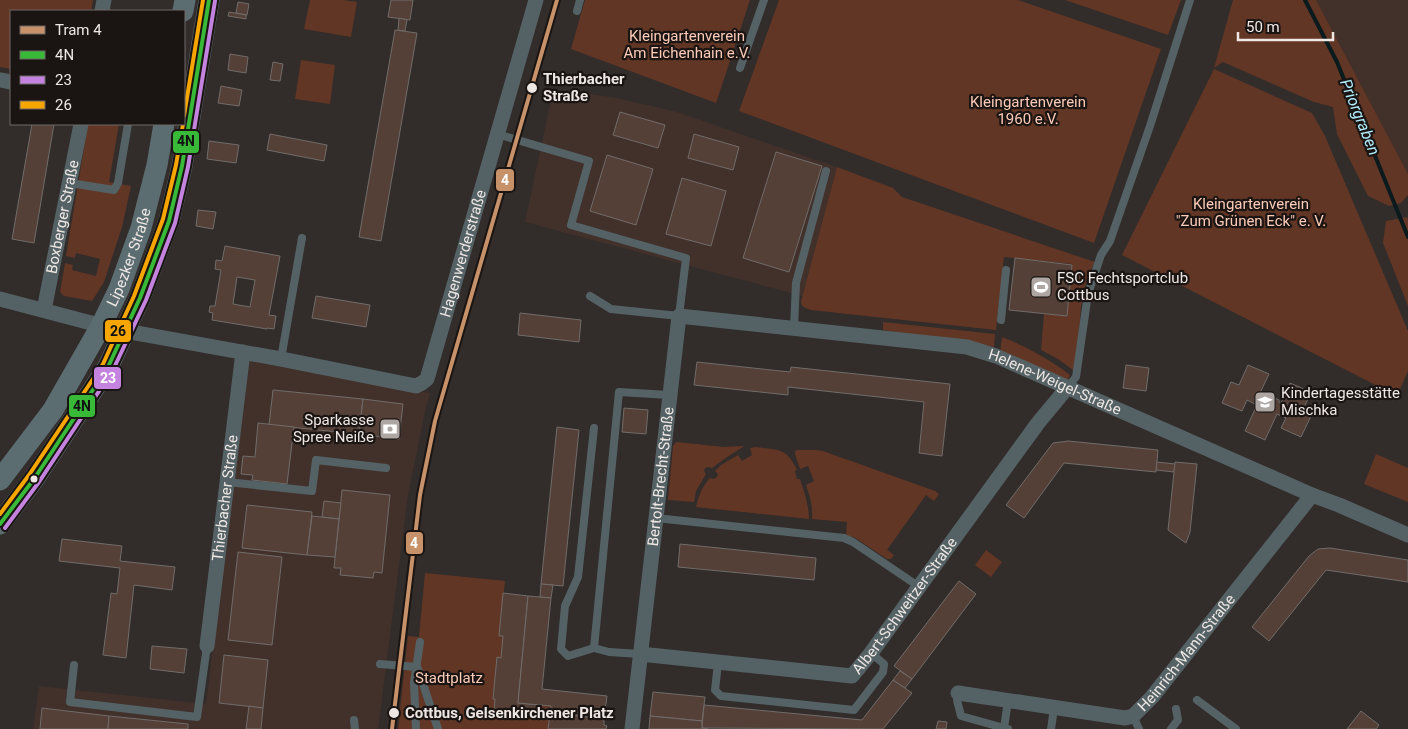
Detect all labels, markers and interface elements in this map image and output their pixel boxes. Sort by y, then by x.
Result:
legend [10,10,185,125]
scale bar [1238,10,1333,42]
text: 50 m [1246,18,1280,36]
text: Tram 4 [55,21,102,39]
park label: Kleingartenverein Am Eichenhain e.V. [623,27,751,62]
text: 4N [55,46,74,64]
place label: Thierbacher Straße [543,70,625,105]
text: 23 [55,71,72,89]
water label: Priorgraben [1336,76,1384,158]
marker: Thierbacher Straße [525,81,539,95]
park label: Kleingartenverein 1960 e.V. [970,93,1086,128]
text: 26 [55,96,72,114]
line badge: 4N [172,130,200,154]
text: 4N [177,133,195,149]
street label: Boxberger Straße [42,158,83,275]
line badge: 4 [495,168,515,192]
text: 4 [501,172,509,188]
street label: Hagenwerderstraße [436,188,490,319]
park label: Kleingartenverein "Zum Grünen Eck" e. V. [1176,195,1326,230]
street label: Lipezker Straße [103,206,155,310]
place label: FSC Fechtsportclub Cottbus [1057,269,1188,304]
sports icon: FSC Fechtsportclub Cottbus [1029,275,1053,299]
line badge: 26 [104,319,132,343]
text: 26 [110,323,126,339]
street label: Helene-Weigel-Straße [986,345,1124,419]
line badge: 23 [93,366,122,390]
text: 23 [100,370,116,386]
place label: Kindertagesstätte Mischka [1281,384,1400,419]
school or university icon: Kindertagesstätte Mischka [1253,390,1277,414]
line badge: 4N [68,394,96,418]
text: 4N [73,398,91,414]
street label: Bertolt-Brecht-Straße [644,406,678,547]
place label: Sparkasse Spree Neiße [293,411,374,446]
bank icon: Sparkasse Spree Neiße [378,417,402,441]
street label: Thierbacher Straße [208,434,242,562]
unlabelled marker [29,474,39,484]
line badge: 4 [405,531,424,555]
street label: Albert-Schweitzer-Straße [848,534,961,678]
text: 4 [410,535,418,551]
street label: Heinrich-Mann-Straße [1134,590,1239,715]
park label: Stadtplatz [415,669,483,687]
place label: Cottbus, Gelsenkirchener Platz [405,704,614,722]
marker: Cottbus, Gelsenkirchener Platz [387,706,401,720]

